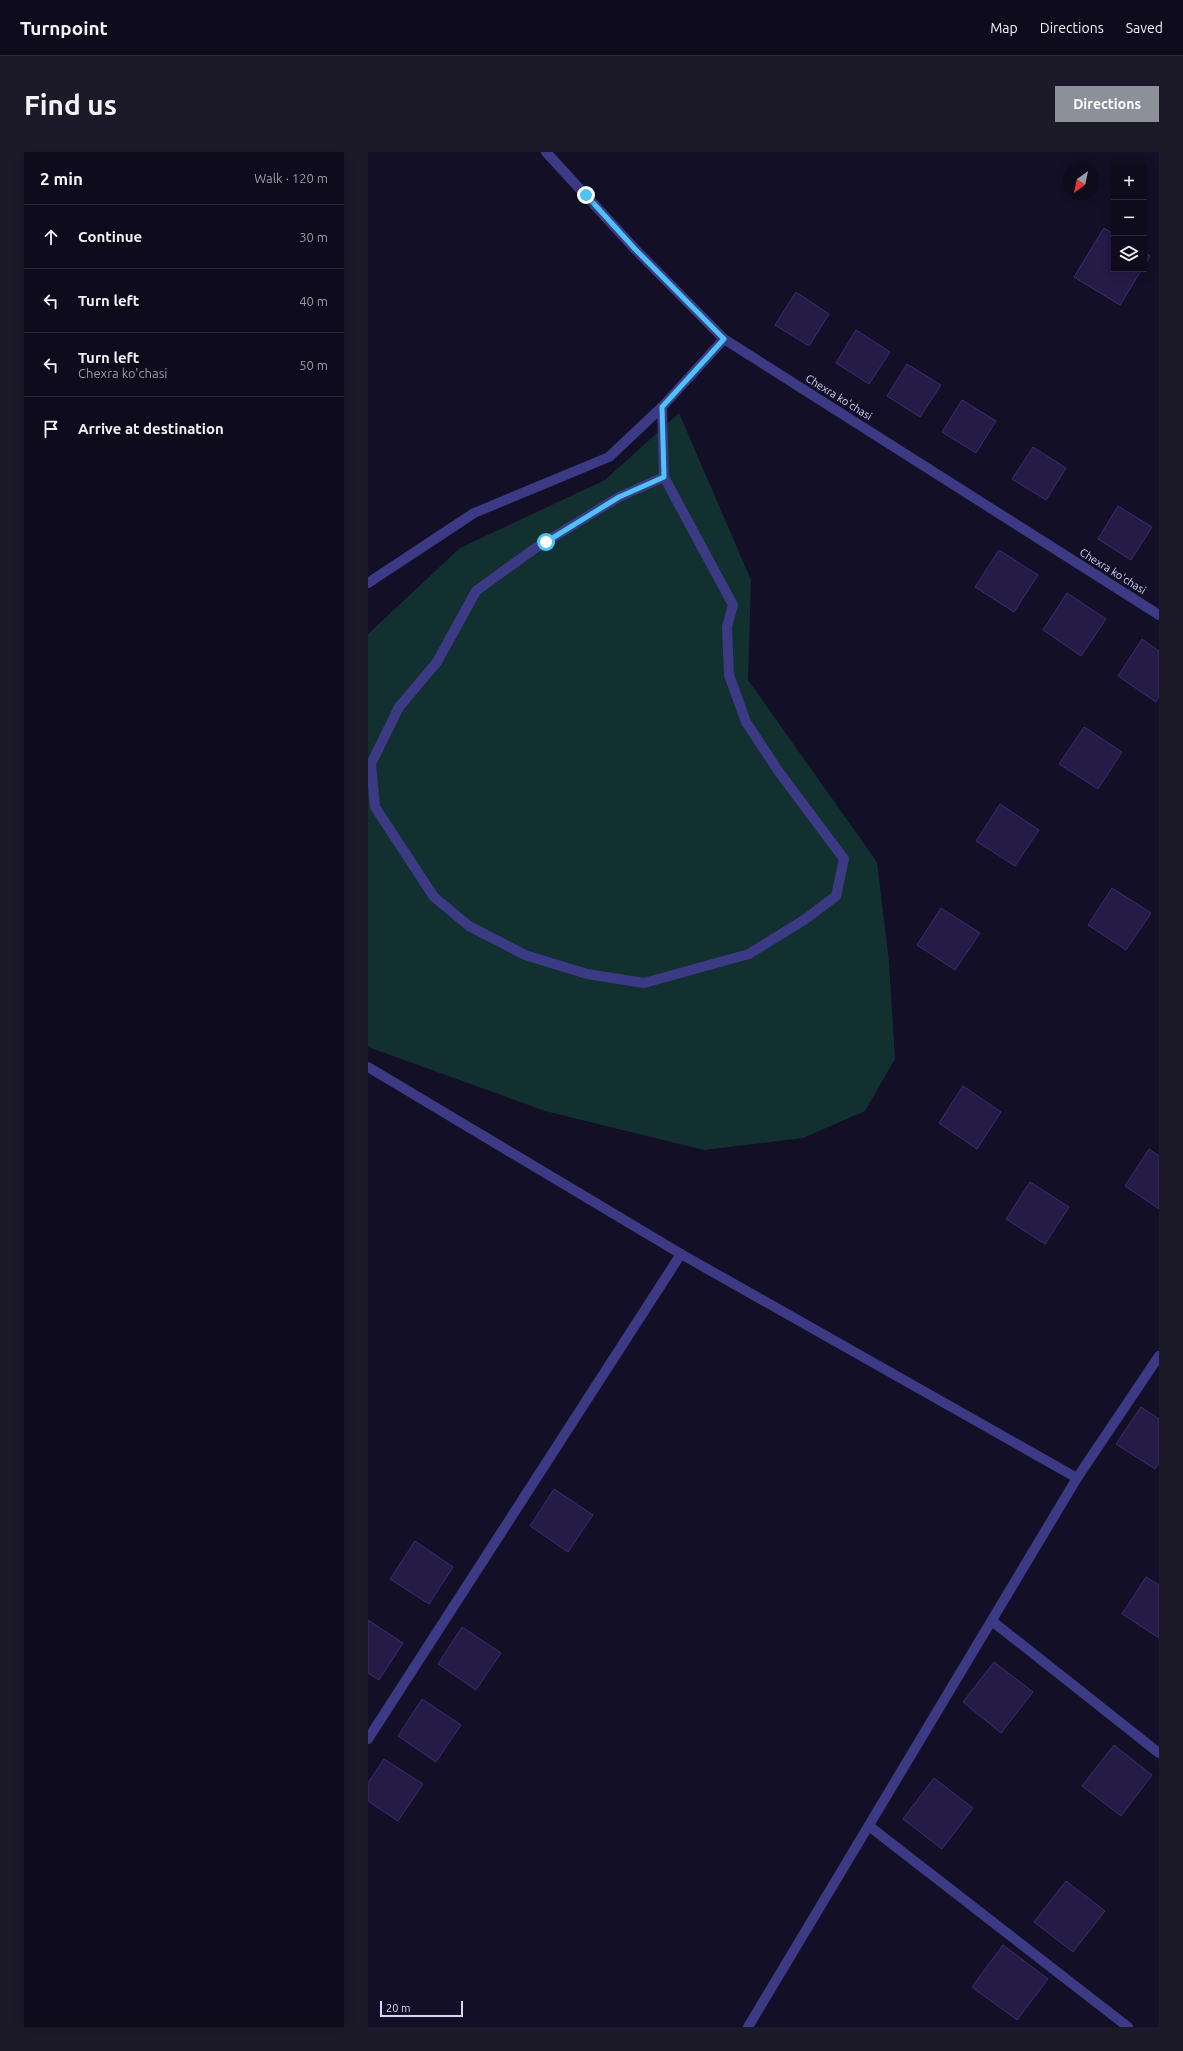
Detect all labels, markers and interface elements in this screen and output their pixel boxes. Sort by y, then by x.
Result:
text: Turnpoint [20,17,108,39]
text: Map [990,20,1018,36]
text: Directions [1040,20,1104,36]
text: Saved [1126,20,1163,36]
button: Directions [1055,86,1159,122]
text: Find us [24,89,117,120]
north arrow [1063,164,1099,200]
map controls [1111,164,1147,272]
button: + [1111,164,1147,200]
text: 2 min [40,169,83,188]
text: Walk · 120 m [254,171,328,185]
route end [577,186,595,204]
button: − [1111,200,1147,236]
icon: ahead [40,226,62,248]
text: Continue [78,228,142,245]
text: 30 m [299,230,328,244]
button: layers [1111,236,1147,272]
icon: left [40,290,62,312]
text: Turn left [78,292,139,309]
text: 40 m [299,294,328,308]
text: Turn left [78,349,139,366]
icon: left [40,354,62,376]
text: 50 m [299,358,328,372]
text: Chexra ko'chasi [78,366,167,380]
street label: Chexra ko'chasi [804,372,874,422]
icon: arrive [40,418,62,440]
text: Arrive at destination [78,420,224,437]
route start [537,533,555,551]
street label: Chexra ko'chasi [1078,546,1148,596]
scale bar [380,1999,463,2018]
text: 20 m [386,2002,410,2014]

